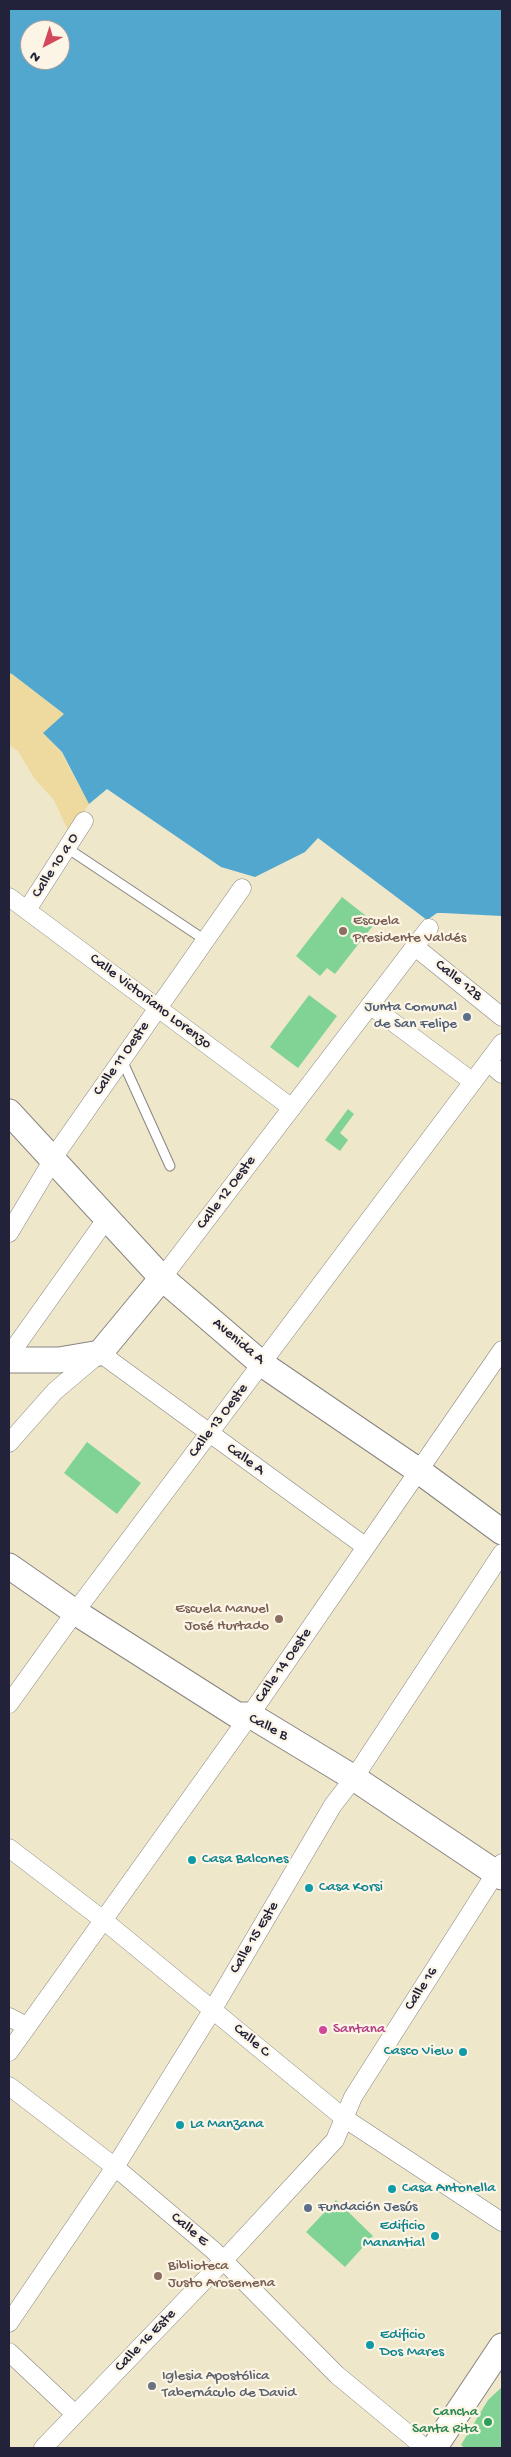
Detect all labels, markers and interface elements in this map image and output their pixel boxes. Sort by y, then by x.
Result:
north arrow [20,20,70,70]
text: N [27,47,45,66]
street label: Calle 10 a O [28,830,84,902]
place label: Escuela Presidente Valdés [353,913,466,948]
marker: Escuela Presidente Valdés [337,925,349,937]
street label: Calle Victoriano Lorenzo [85,950,215,1054]
street label: Calle 12B [431,957,485,1005]
place label: Junta Comunal de San Felipe [365,999,457,1034]
marker: Junta Comunal de San Felipe [461,1011,473,1023]
street label: Calle 11 Oeste [90,1019,154,1099]
street label: Calle 12 Oeste [193,1153,261,1233]
street label: Avenida A [208,1315,268,1369]
street label: Calle 13 Oeste [185,1380,253,1462]
street label: Calle A [222,1440,268,1480]
place label: Escuela Manuel José Hurtado [175,1601,269,1636]
marker: Escuela Manuel José Hurtado [273,1613,285,1625]
street label: Calle 14 Oeste [252,1625,316,1707]
street label: Calle B [245,1710,291,1746]
place label: Casa Balcones [202,1851,288,1869]
marker: Casa Balcones [186,1854,198,1866]
place label: Casa Korsi [319,1879,383,1897]
marker: Casa Korsi [303,1882,315,1894]
street label: Calle 15 Este [227,1899,283,1977]
street label: Calle 16 [401,1964,443,2014]
street label: Calle C [229,2020,273,2062]
place label: Santana [333,2021,385,2039]
marker: Santana [317,2024,329,2036]
place label: Casco View [384,2043,453,2061]
marker: Casco View [457,2046,469,2058]
place label: La Manzana [190,2116,264,2134]
marker: La Manzana [174,2119,186,2131]
place label: Casa Antonella [402,2180,496,2198]
marker: Casa Antonella [386,2183,398,2195]
place label: Fundación Jesús [318,2199,418,2217]
marker: Fundación Jesús [302,2202,314,2214]
street label: Calle E [166,2209,212,2251]
place label: Edificio Manantial [363,2218,425,2253]
marker: Edificio Manantial [429,2230,441,2242]
place label: Biblioteca Justo Arosemena [168,2258,275,2293]
marker: Biblioteca Justo Arosemena [152,2270,164,2282]
street label: Calle 16 Este [112,2306,180,2376]
place label: Edificio Dos Mares [380,2327,444,2362]
marker: Edificio Dos Mares [364,2339,376,2351]
place label: Iglesia Apostólica Tabernáculo de David [162,2368,296,2403]
marker: Iglesia Apostólica Tabernáculo de David [146,2380,158,2392]
place label: Cancha Santa Rita [412,2404,478,2439]
marker: Cancha Santa Rita [482,2416,494,2428]

